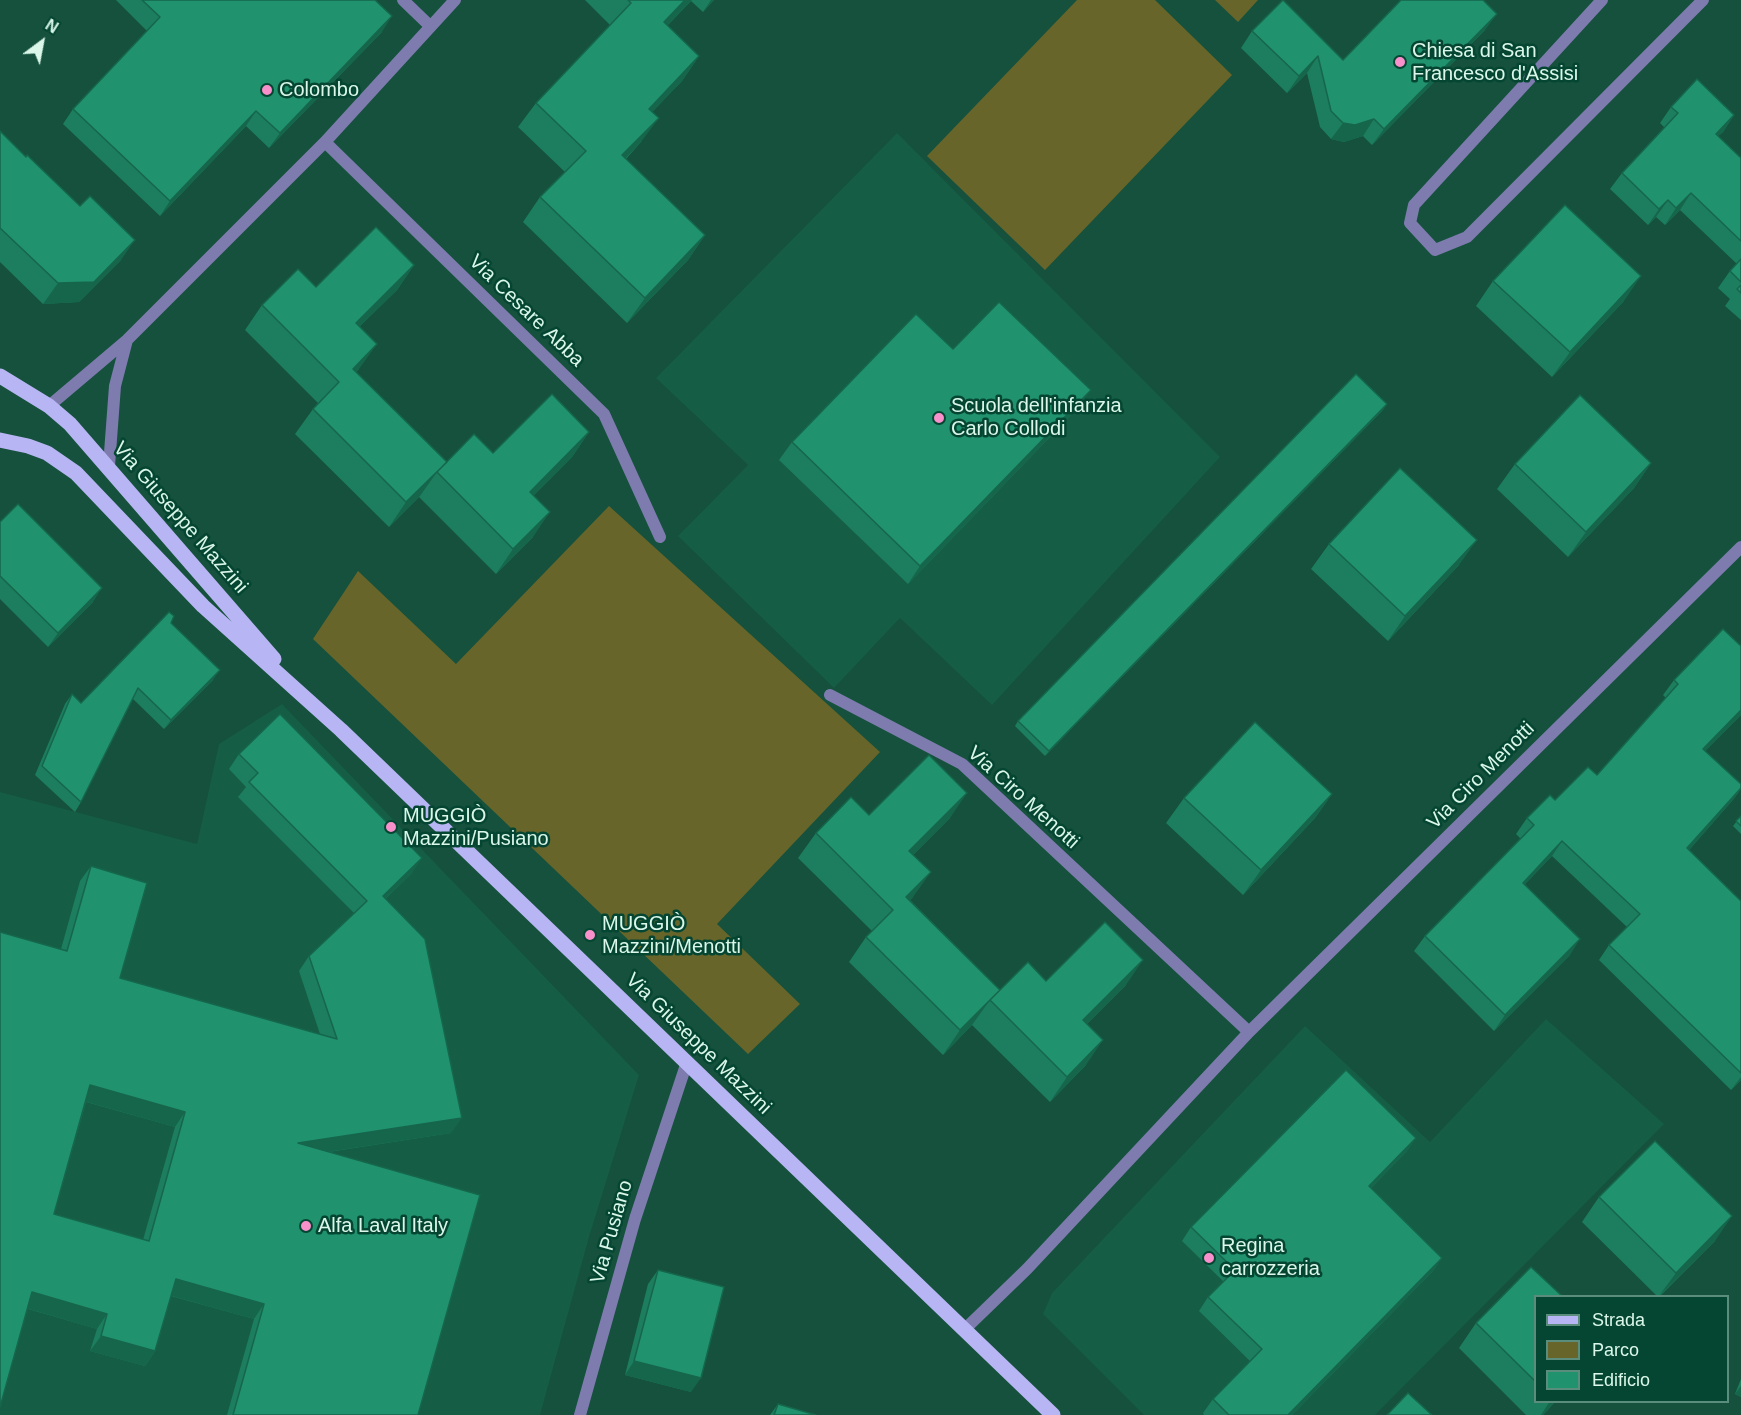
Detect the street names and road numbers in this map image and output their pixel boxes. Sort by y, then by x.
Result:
street label: Via Cesare Abba [463,250,589,372]
street label: Via Giuseppe Mazzini [108,437,252,599]
street label: Via Ciro Menotti [1422,717,1540,835]
street label: Via Ciro Menotti [962,742,1084,854]
street label: Via Giuseppe Mazzini [620,968,776,1120]
street label: Via Pusiano [586,1178,638,1286]

